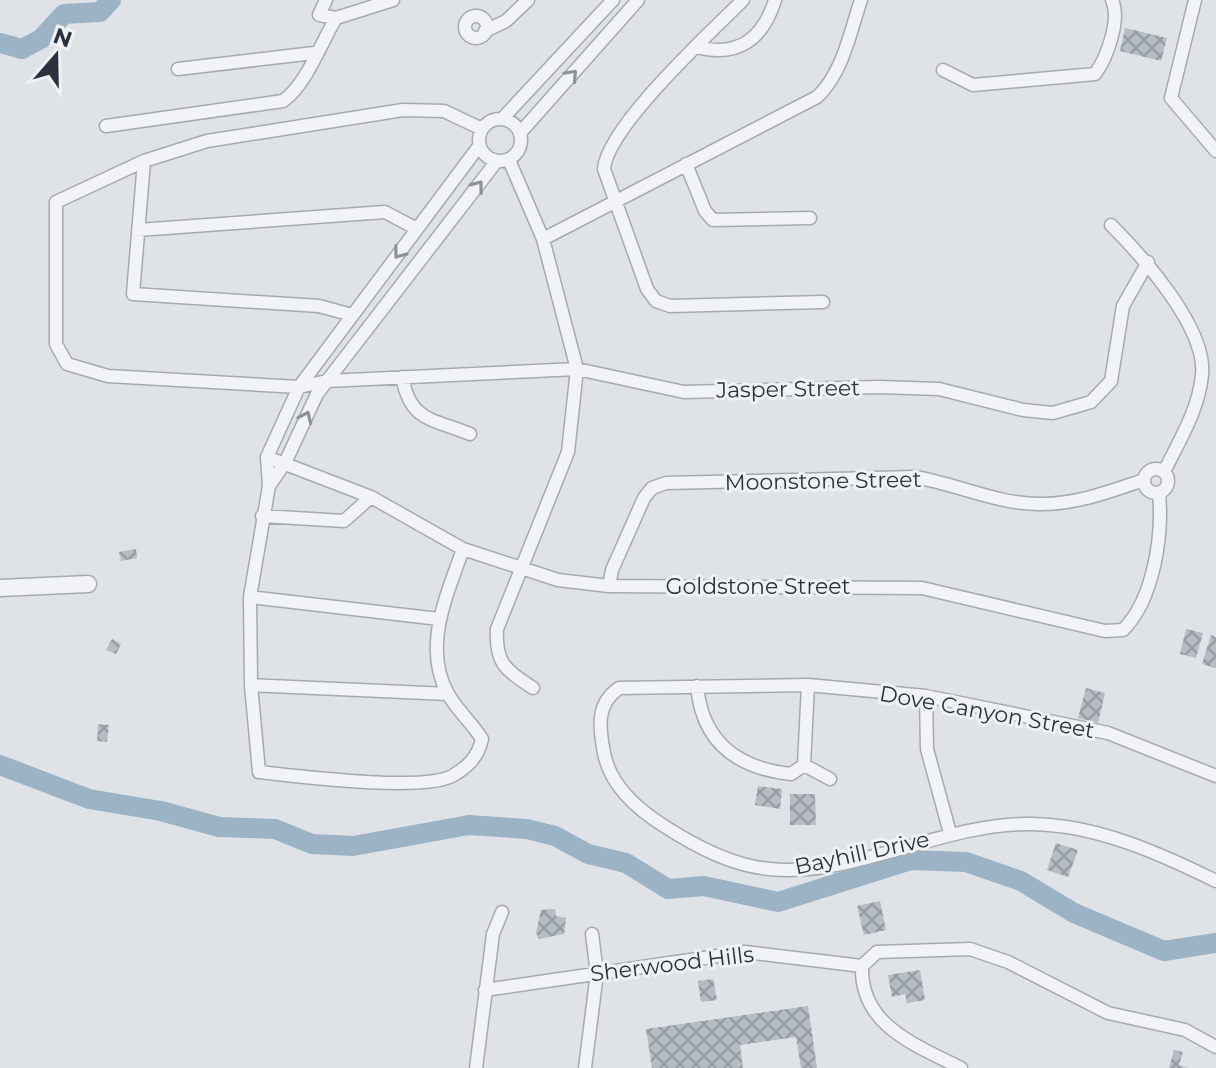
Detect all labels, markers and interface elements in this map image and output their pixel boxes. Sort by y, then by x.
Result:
north arrow [16,16,96,96]
text: N [50,22,76,53]
one-way arrow [562,69,577,84]
one-way arrow [468,180,482,195]
one-way arrow [394,245,408,259]
street label: Jasper Street [715,374,860,404]
one-way arrow [296,411,312,425]
street label: Moonstone Street [724,466,922,496]
street label: Goldstone Street [665,573,851,600]
street label: Dove Canyon Street [877,680,1097,744]
street label: Bayhill Drive [792,826,932,880]
street label: Sherwood Hills [589,941,756,987]

